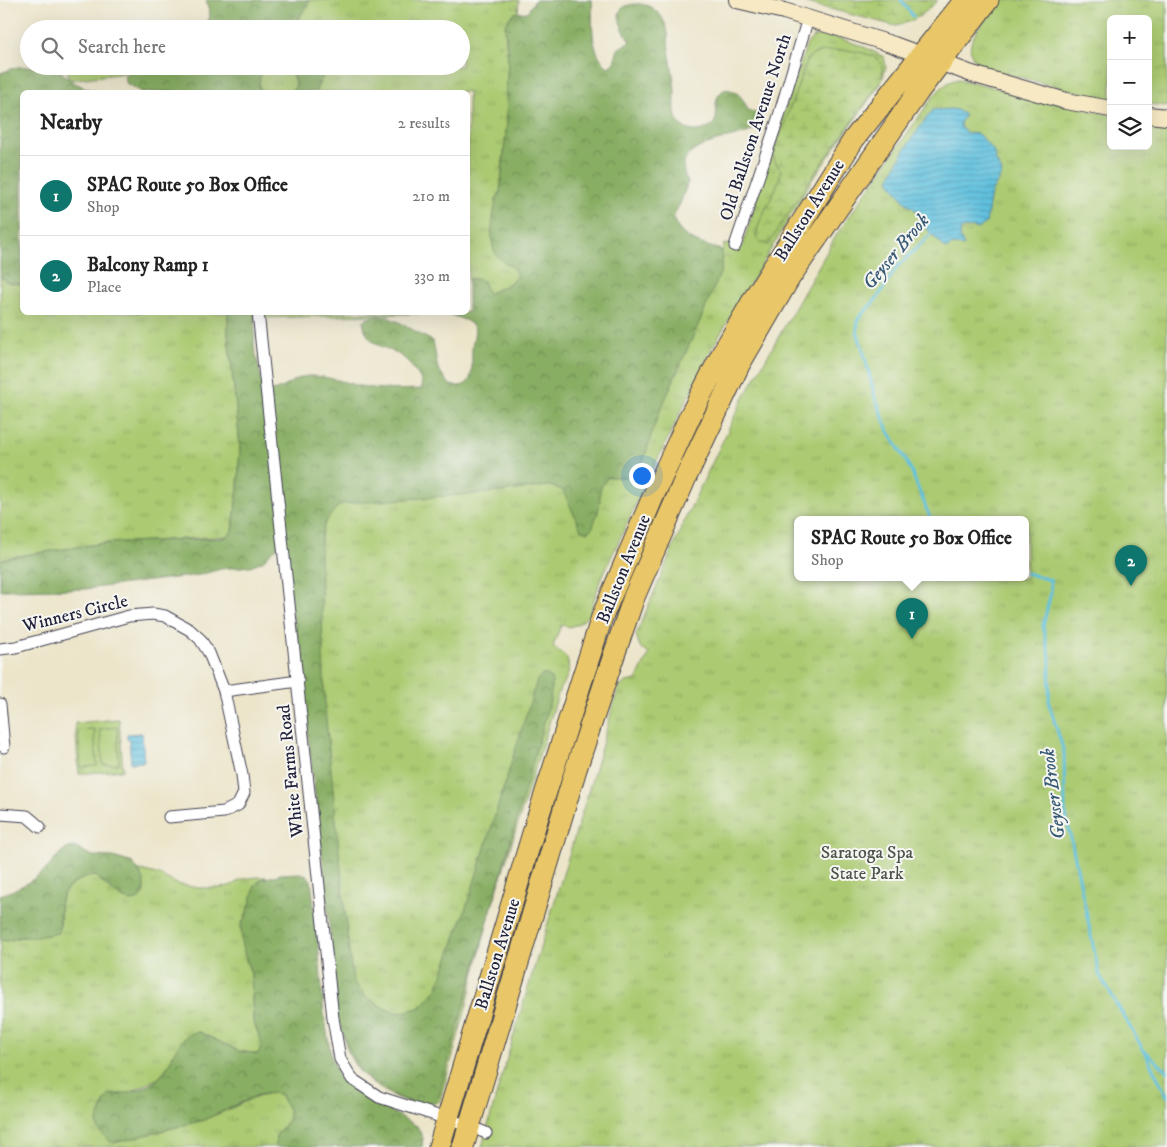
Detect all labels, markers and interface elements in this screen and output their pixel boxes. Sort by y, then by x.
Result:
map controls [1107,15,1152,150]
button: + [1107,15,1152,60]
search box [20,20,470,75]
street label: Old Ballston Avenue North [715,31,797,224]
icon: search [38,34,66,62]
text: Search here [78,36,166,59]
button: − [1107,60,1152,105]
button: layers [1107,105,1152,150]
text: Nearby [40,110,102,136]
text: 2 results [398,113,450,133]
street label: Ballston Avenue [770,156,850,265]
text: SPAC Route 50 Box Office [87,174,288,197]
text: 1 [53,186,59,206]
text: 210 m [412,186,450,206]
text: Shop [87,197,120,217]
water label: Geyser Brook [858,210,934,294]
text: Balcony Ramp 1 [87,254,209,277]
text: 2 [52,266,60,286]
text: 330 m [414,266,450,286]
text: Place [87,277,121,297]
your location [629,463,655,489]
street label: Ballston Avenue [592,512,656,627]
popup [794,516,1029,581]
text: SPAC Route 50 Box Office [811,527,1012,550]
pin: 2 [1115,545,1147,586]
text: Shop [811,550,844,570]
street label: Winners Circle [19,590,130,638]
pin: 1 [896,598,928,639]
street label: White Farms Road [273,703,309,839]
water label: Geyser Brook [1036,747,1070,841]
park label: Saratoga Spa State Park [821,842,914,885]
street label: Ballston Avenue [471,896,525,1013]

